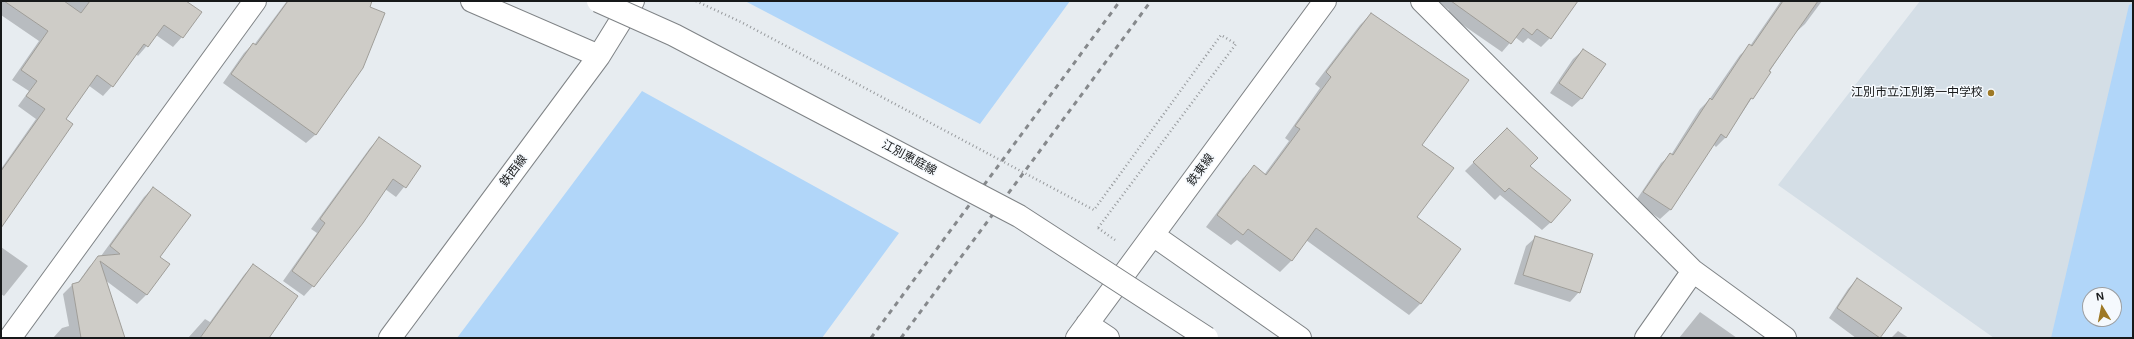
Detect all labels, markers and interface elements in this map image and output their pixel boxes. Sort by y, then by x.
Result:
place label: 江別市立江別第一中学校 [1851,86,1983,100]
marker: 江別市立江別第一中学校 [1986,88,1996,98]
street label: 江別恵庭線 [879,138,939,178]
street label: 鉄東線 [1185,151,1217,189]
street label: 鉄西線 [497,152,531,190]
north arrow [2082,287,2122,327]
text: N [2095,290,2105,303]

